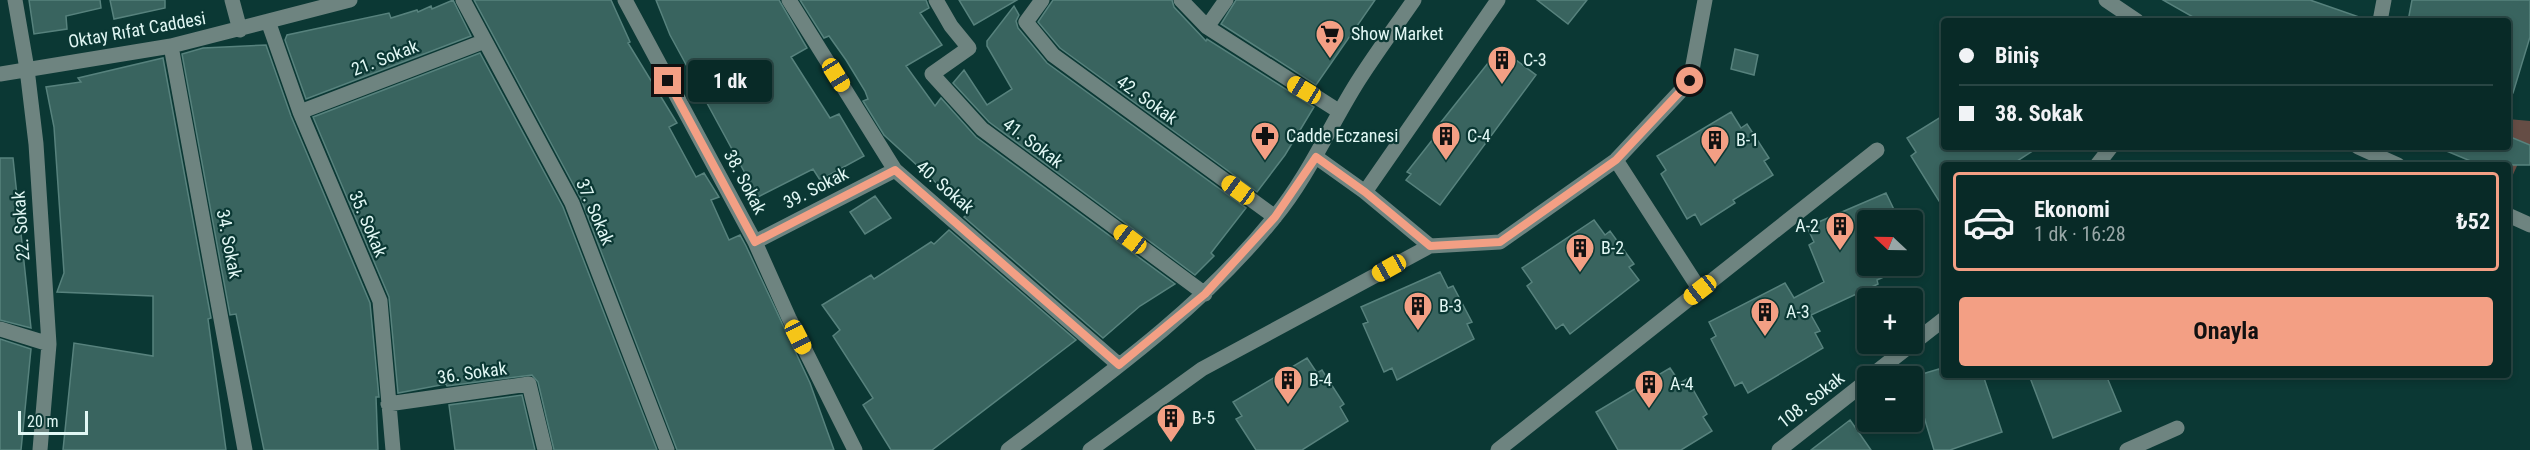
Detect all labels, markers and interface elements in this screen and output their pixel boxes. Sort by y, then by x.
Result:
street label: Oktay Rıfat Caddesi [66,7,207,52]
supermarket icon: Show Market [1314,18,1346,60]
place label: Show Market [1351,23,1443,44]
street label: 21. Sokak [348,35,421,80]
text: Biniş [1995,43,2039,68]
building icon: C-3 [1486,44,1518,86]
place label: C-3 [1523,49,1547,70]
car [819,55,853,95]
callout: 1 dk [689,60,773,102]
route end [654,67,681,94]
route start [1676,67,1703,94]
text: 1 dk [713,69,747,93]
street label: 42. Sokak [1113,71,1182,129]
car [1284,73,1324,107]
text: 38. Sokak [1995,101,2083,126]
street label: 41. Sokak [999,113,1068,172]
pharmacy icon: Cadde Eczanesi [1249,120,1281,162]
building icon: C-4 [1430,120,1462,162]
building icon: B-1 [1699,124,1731,166]
place label: Cadde Eczanesi [1286,125,1398,146]
place label: C-4 [1467,125,1491,146]
place label: B-1 [1736,129,1759,150]
street label: 38. Sokak [720,146,771,218]
street label: 40. Sokak [912,156,979,217]
street label: 39. Sokak [780,162,852,213]
car [1218,172,1258,208]
street label: 37. Sokak [572,176,619,248]
street label: 35. Sokak [345,188,392,260]
street label: 22. Sokak [8,190,33,262]
icon: car [1962,195,2016,249]
text: Ekonomi [2034,197,2110,222]
street label: 34. Sokak [213,208,246,280]
text: ₺52 [2456,209,2490,234]
building icon: A-2 [1824,210,1856,252]
north arrow [1857,210,1923,276]
map controls [1857,210,1923,432]
place label: A-2 [1795,215,1819,236]
car [1110,221,1150,257]
text: 1 dk · 16:28 [2034,222,2126,246]
building icon: B-2 [1564,232,1596,274]
place label: B-2 [1601,237,1624,258]
car [1369,251,1409,285]
car [1680,272,1720,308]
button: + [1857,288,1923,354]
building icon: B-3 [1402,290,1434,332]
place label: B-3 [1439,295,1462,316]
building icon: A-3 [1749,296,1781,338]
button: Onayla [1959,297,2493,366]
place label: A-3 [1786,301,1810,322]
car [782,317,814,357]
street label: 36. Sokak [436,357,508,388]
building icon: B-4 [1272,364,1304,406]
button: − [1857,366,1923,432]
street label: 108. Sokak [1773,367,1848,432]
building icon: A-4 [1633,368,1665,410]
place label: B-4 [1309,369,1332,390]
place label: A-4 [1670,373,1694,394]
building icon: B-5 [1155,402,1187,444]
place label: B-5 [1192,407,1215,428]
scale bar [18,408,88,436]
text: 20 m [27,412,59,431]

